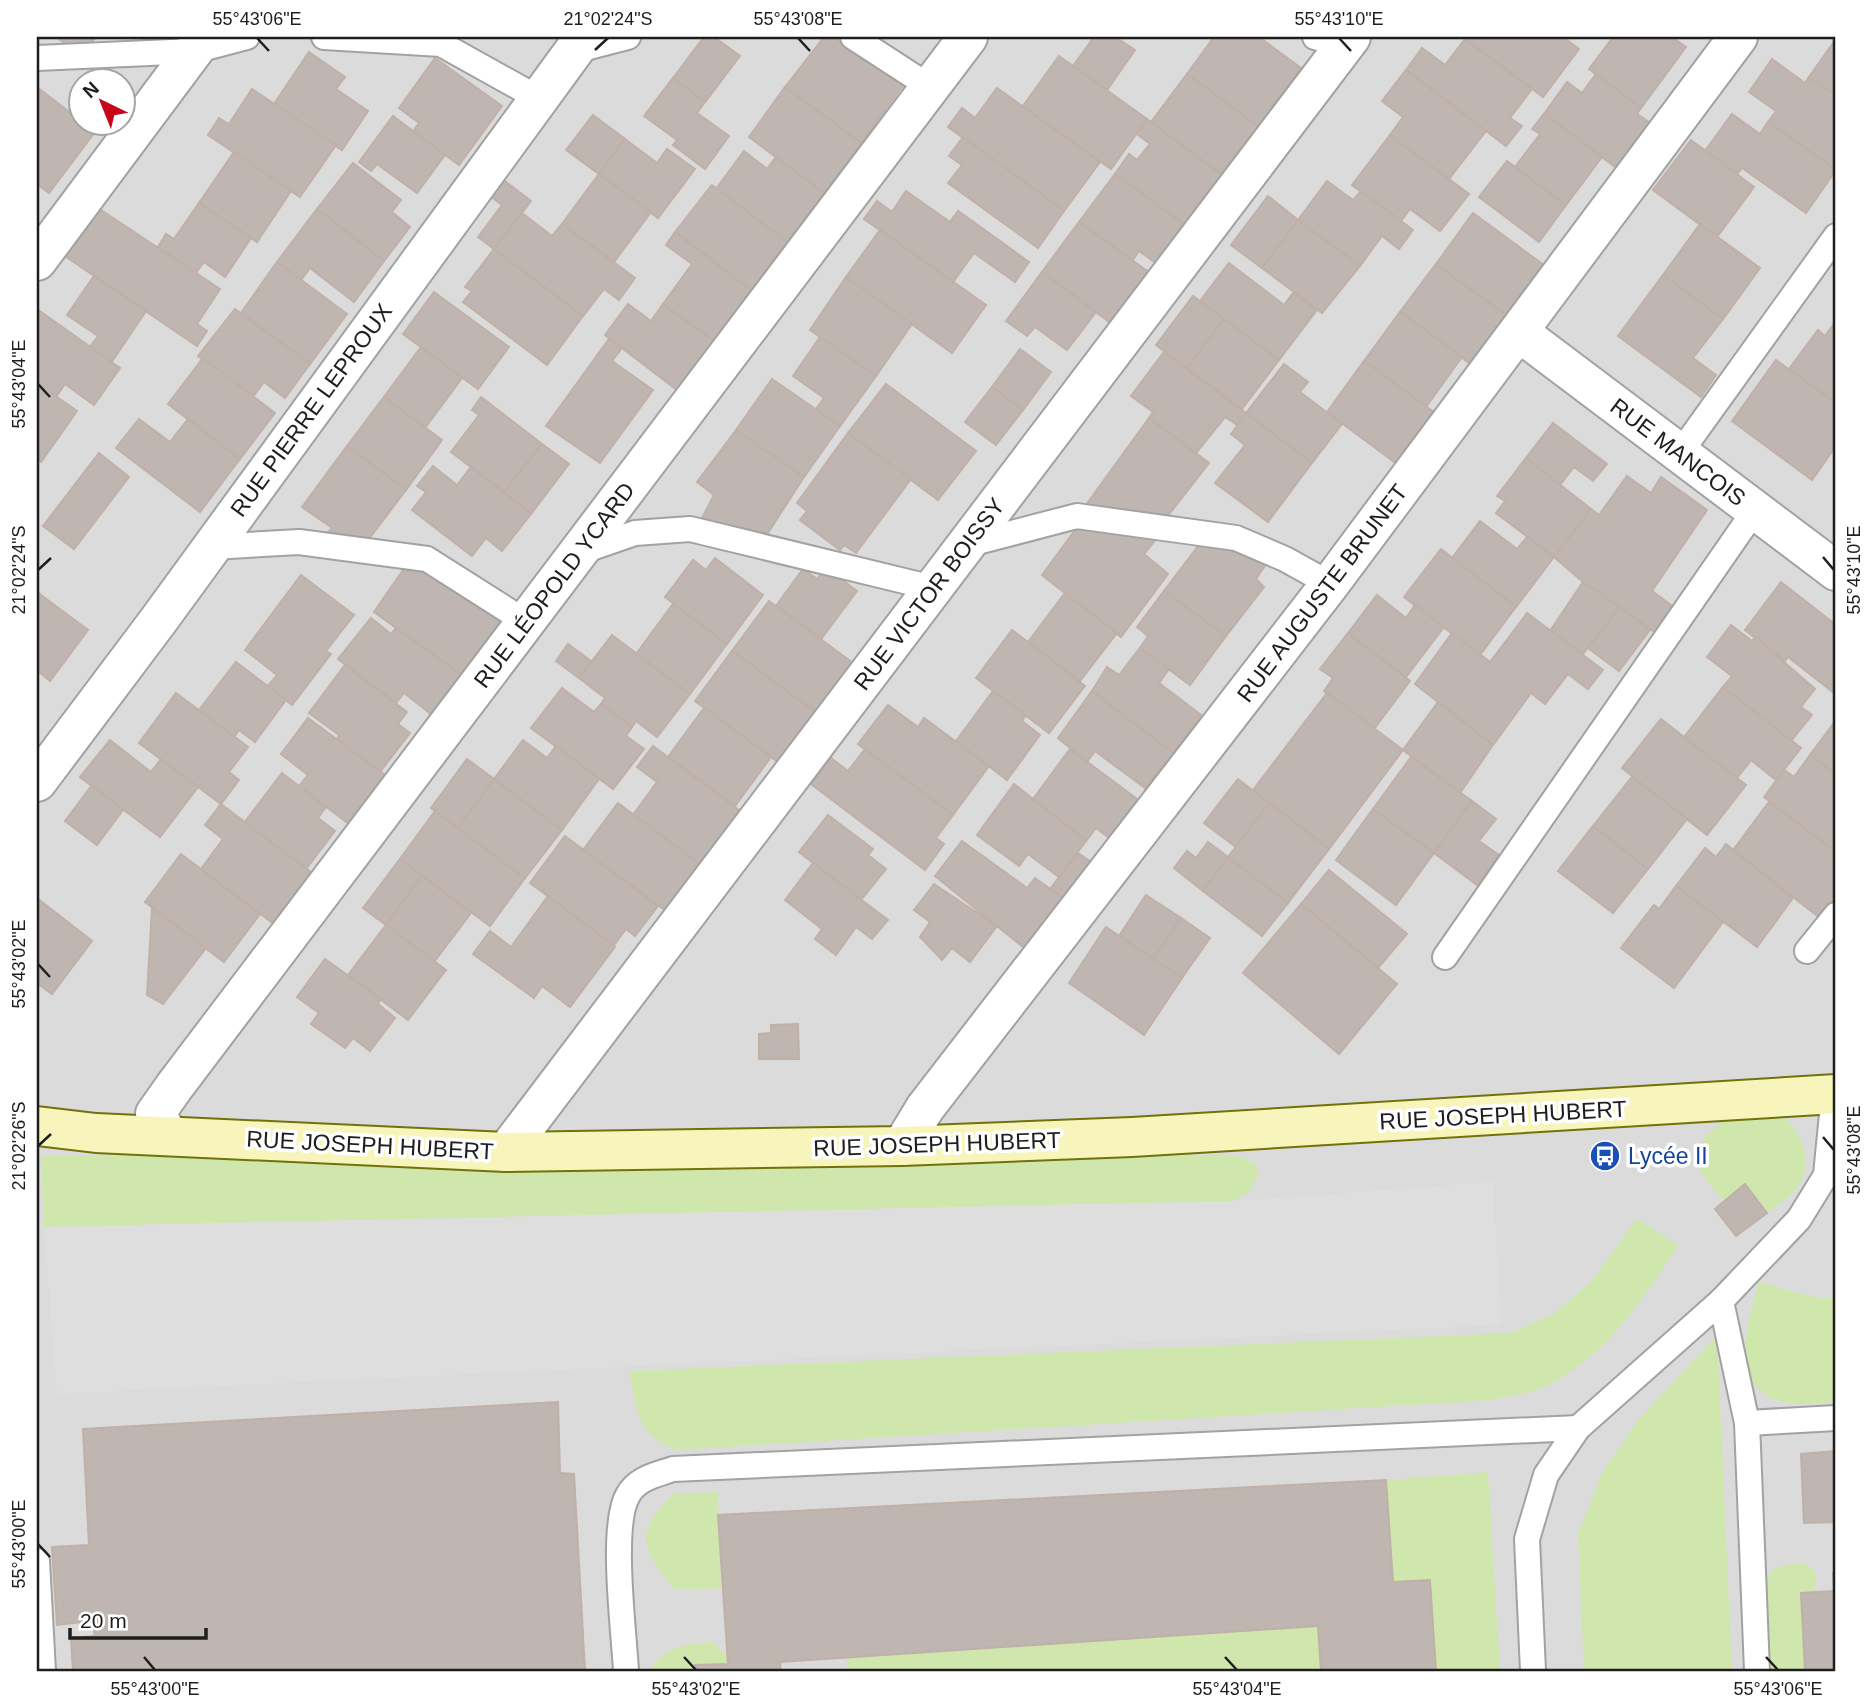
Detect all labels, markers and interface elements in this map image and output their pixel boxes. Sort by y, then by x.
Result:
text: 55°43'06"E [212,9,302,29]
text: 21°02'24"S [563,9,653,29]
text: 55°43'08"E [753,9,843,29]
text: 55°43'10"E [1294,9,1384,29]
north arrow [66,66,136,136]
text: N [79,78,103,102]
street label: RUE PIERRE LEPROUX [225,298,397,522]
text: 55°43'04"E [9,339,29,429]
street label: RUE MANCOIS [1605,393,1751,511]
street label: RUE LÉOPOLD YCARD [468,477,640,693]
street label: RUE AUGUSTE BRUNET [1232,479,1412,707]
street label: RUE VICTOR BOISSY [848,493,1010,695]
text: 21°02'24"S [9,525,29,615]
text: 55°43'10"E [1844,525,1864,615]
text: 55°43'02"E [9,919,29,1009]
street label: RUE JOSEPH HUBERT [1379,1096,1627,1134]
text: 21°02'26"S [9,1101,29,1191]
text: 55°43'08"E [1844,1105,1864,1195]
street label: RUE JOSEPH HUBERT [246,1126,494,1164]
street label: RUE JOSEPH HUBERT [813,1127,1061,1161]
bus stop icon: Lycée II [1588,1139,1622,1173]
place label: Lycée II [1628,1143,1708,1169]
text: 55°43'00"E [9,1499,29,1589]
scale bar [70,1596,206,1640]
text: 20 m [80,1609,127,1632]
text: 55°43'00"E [110,1679,200,1699]
text: 55°43'02"E [651,1679,741,1699]
text: 55°43'04"E [1192,1679,1282,1699]
text: 55°43'06"E [1733,1679,1823,1699]

